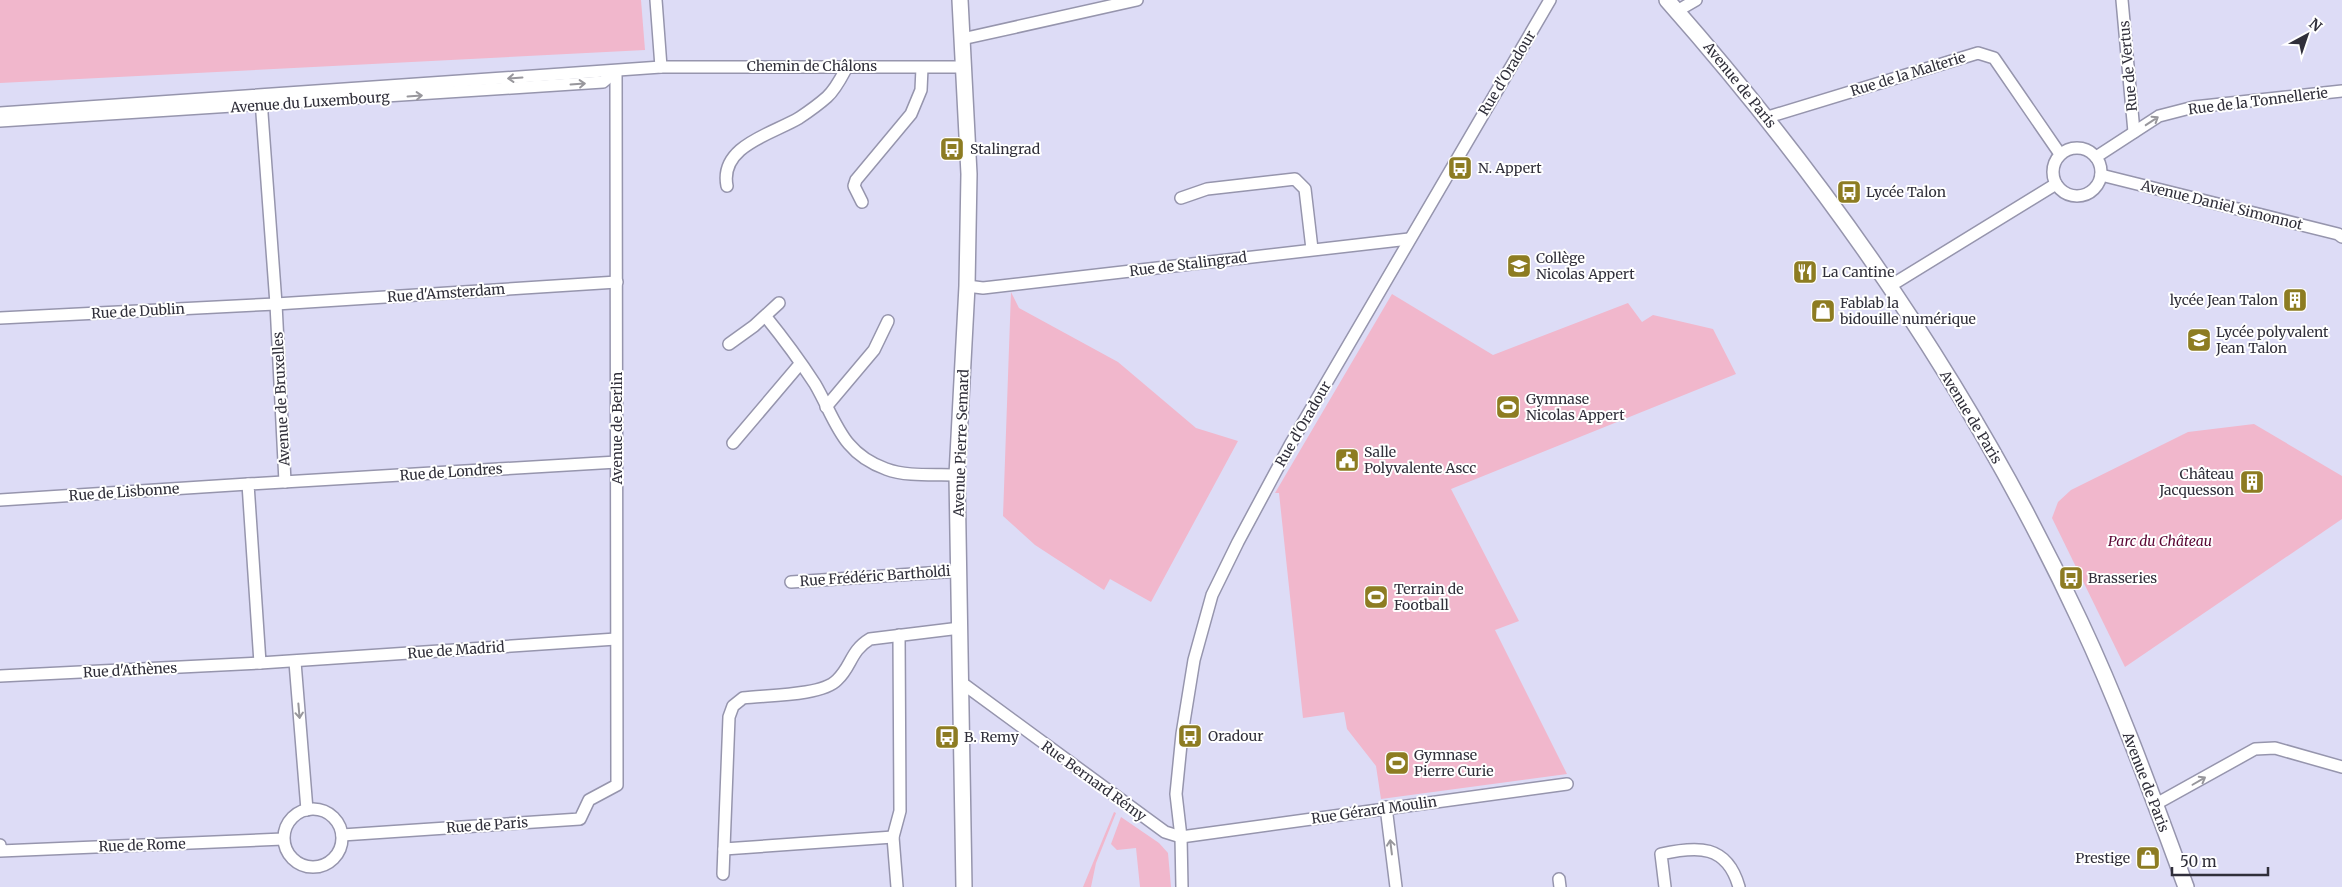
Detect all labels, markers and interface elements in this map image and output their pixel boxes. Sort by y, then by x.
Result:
north arrow [2282,10,2332,60]
text: N [2305,15,2325,35]
street label: Rue de Vertus [2115,20,2141,112]
street label: Rue d'Oradour [1475,27,1539,119]
street label: Avenue de Paris [1699,37,1780,132]
street label: Rue de la Malterie [1848,48,1968,100]
street label: Chemin de Châlons [747,57,877,75]
one-way arrow [507,73,523,83]
one-way arrow [569,79,585,89]
street label: Rue de la Tonnellerie [2187,84,2329,118]
street label: Avenue du Luxembourg [229,87,391,117]
one-way arrow [407,91,423,100]
one-way arrow [2145,115,2159,126]
bus stop icon: Stalingrad [939,136,965,162]
place label: Stalingrad [970,140,1041,158]
bus stop icon: N. Appert [1447,155,1473,181]
place label: N. Appert [1478,159,1542,177]
street label: Avenue Daniel Simonnot [2138,176,2305,234]
bus stop icon: Lycée Talon [1836,179,1862,205]
place label: Lycée Talon [1866,183,1946,201]
street label: Rue de Stalingrad [1128,248,1248,280]
place label: Collège Nicolas Appert [1536,249,1635,283]
school or university icon: Collège Nicolas Appert [1506,253,1532,279]
restaurant icon: La Cantine [1792,259,1818,285]
place label: La Cantine [1822,263,1894,281]
street label: Rue d'Amsterdam [386,280,506,306]
building icon: lycée Jean Talon [2282,287,2308,313]
place label: lycée Jean Talon [2170,291,2278,309]
place label: Fablab la bidouille numérique [1839,294,1976,328]
shop icon: Fablab la bidouille numérique [1810,298,1836,324]
street label: Rue de Dublin [91,300,185,322]
place label: Lycée polyvalent Jean Talon [2215,323,2329,357]
school or university icon: Lycée polyvalent Jean Talon [2186,327,2212,353]
street label: Avenue de Bruxelles [268,331,294,468]
street label: Avenue de Paris [1936,366,2006,467]
street label: Avenue Pierre Semard [949,368,973,518]
street label: Avenue de Berlin [608,372,626,485]
street label: Rue d'Oradour [1271,378,1335,470]
place label: Gymnase Nicolas Appert [1526,390,1625,424]
sports icon: Gymnase Nicolas Appert [1495,394,1521,420]
place label: Salle Polyvalente Ascc [1364,443,1476,477]
public building icon: Salle Polyvalente Ascc [1334,447,1360,473]
street label: Rue de Londres [399,459,503,485]
place label: Château Jacquesson [2158,465,2234,499]
building icon: Château Jacquesson [2239,469,2265,495]
street label: Rue de Lisbonne [68,479,180,505]
park label: Parc du Château [2108,532,2212,550]
street label: Rue Frédéric Bartholdi [799,562,951,590]
bus stop icon: Brasseries [2058,565,2084,591]
place label: Brasseries [2088,569,2157,587]
place label: Terrain de Football [1394,580,1464,614]
sports icon: Terrain de Football [1363,584,1389,610]
street label: Rue de Madrid [407,638,506,662]
street label: Rue d'Athènes [82,659,178,681]
one-way arrow [295,702,304,718]
bus stop icon: Oradour [1177,723,1203,749]
bus stop icon: B. Remy [934,724,960,750]
place label: Oradour [1208,727,1264,745]
place label: B. Remy [964,728,1020,746]
street label: Avenue de Paris [2118,729,2173,835]
street label: Rue Bernard Rémy [1038,737,1151,826]
place label: Gymnase Pierre Curie [1414,746,1494,780]
sports icon: Gymnase Pierre Curie [1384,750,1410,776]
one-way arrow [2191,775,2205,785]
street label: Rue Gérard Moulin [1310,792,1438,828]
street label: Rue de Paris [445,813,529,837]
street label: Rue de Rome [98,834,186,856]
one-way arrow [1386,840,1396,856]
scale bar [2172,844,2268,876]
shop icon: Prestige [2135,845,2161,871]
place label: Prestige [2075,849,2130,867]
text: 50 m [2180,852,2217,871]

